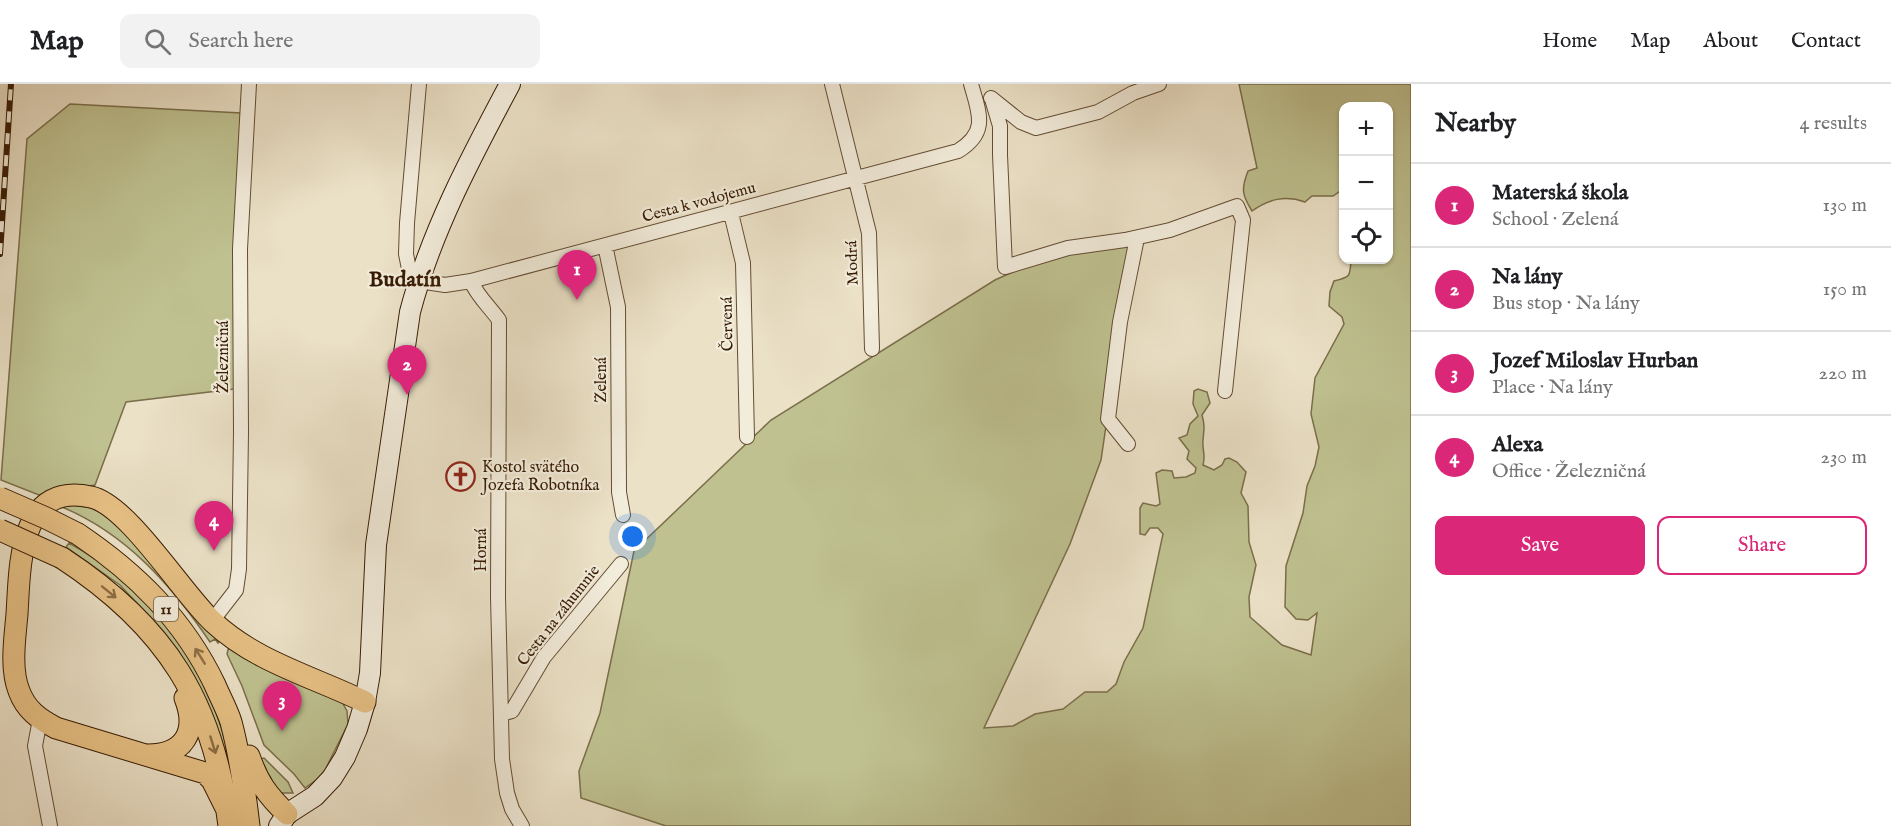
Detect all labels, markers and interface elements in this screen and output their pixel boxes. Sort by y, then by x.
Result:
search box [120,14,540,68]
text: Map [30,24,84,59]
icon: search [141,25,174,58]
text: Search here [189,27,293,55]
text: Home [1542,28,1597,55]
text: Map [1630,28,1670,55]
text: About [1703,28,1758,55]
text: Contact [1791,28,1861,55]
map controls [1339,102,1393,264]
button: + [1339,102,1393,156]
text: Nearby [1435,107,1516,140]
text: 4 results [1800,111,1867,136]
button: − [1339,156,1393,210]
street label: Cesta k vodojemu [640,178,758,228]
text: Materská škola [1492,179,1628,207]
text: 1 [1451,193,1458,218]
text: 130 m [1822,193,1867,218]
text: School · Zelená [1492,207,1619,232]
button: locate [1339,210,1393,264]
street label: Modrá [842,240,864,286]
pin: 1 [558,250,596,300]
text: Na lány [1492,263,1563,291]
district label: Budatín [369,266,441,294]
text: 2 [1450,277,1459,302]
text: 150 m [1823,277,1867,302]
text: Bus stop · Na lány [1492,291,1640,316]
street label: Červená [716,297,738,351]
street label: Železničná [213,321,234,393]
pin: 2 [388,346,426,395]
text: Jozef Miloslav Hurban [1492,347,1698,375]
street label: Zelená [592,357,612,403]
text: 3 [1451,361,1458,386]
text: 220 m [1819,361,1867,386]
text: Place · Na lány [1492,375,1613,400]
text: Alexa [1492,431,1543,459]
text: 4 [1450,445,1459,470]
text: 230 m [1821,445,1867,470]
place label: Kostol svätého Jozefa Robotníka [480,458,599,496]
text: Office · Železničná [1492,459,1646,484]
church icon: Kostol svätého Jozefa Robotníka [445,461,477,493]
pin: 4 [194,502,234,551]
button: Save [1435,516,1645,575]
button: Share [1657,516,1867,575]
your location [618,522,647,551]
street label: Horná [472,528,492,572]
street label: Cesta na záhumnie [513,561,605,671]
one-way arrow [101,585,117,598]
road number: 11 [154,597,178,621]
one-way arrow [193,648,205,665]
pin: 3 [262,682,302,731]
one-way arrow [208,735,219,754]

